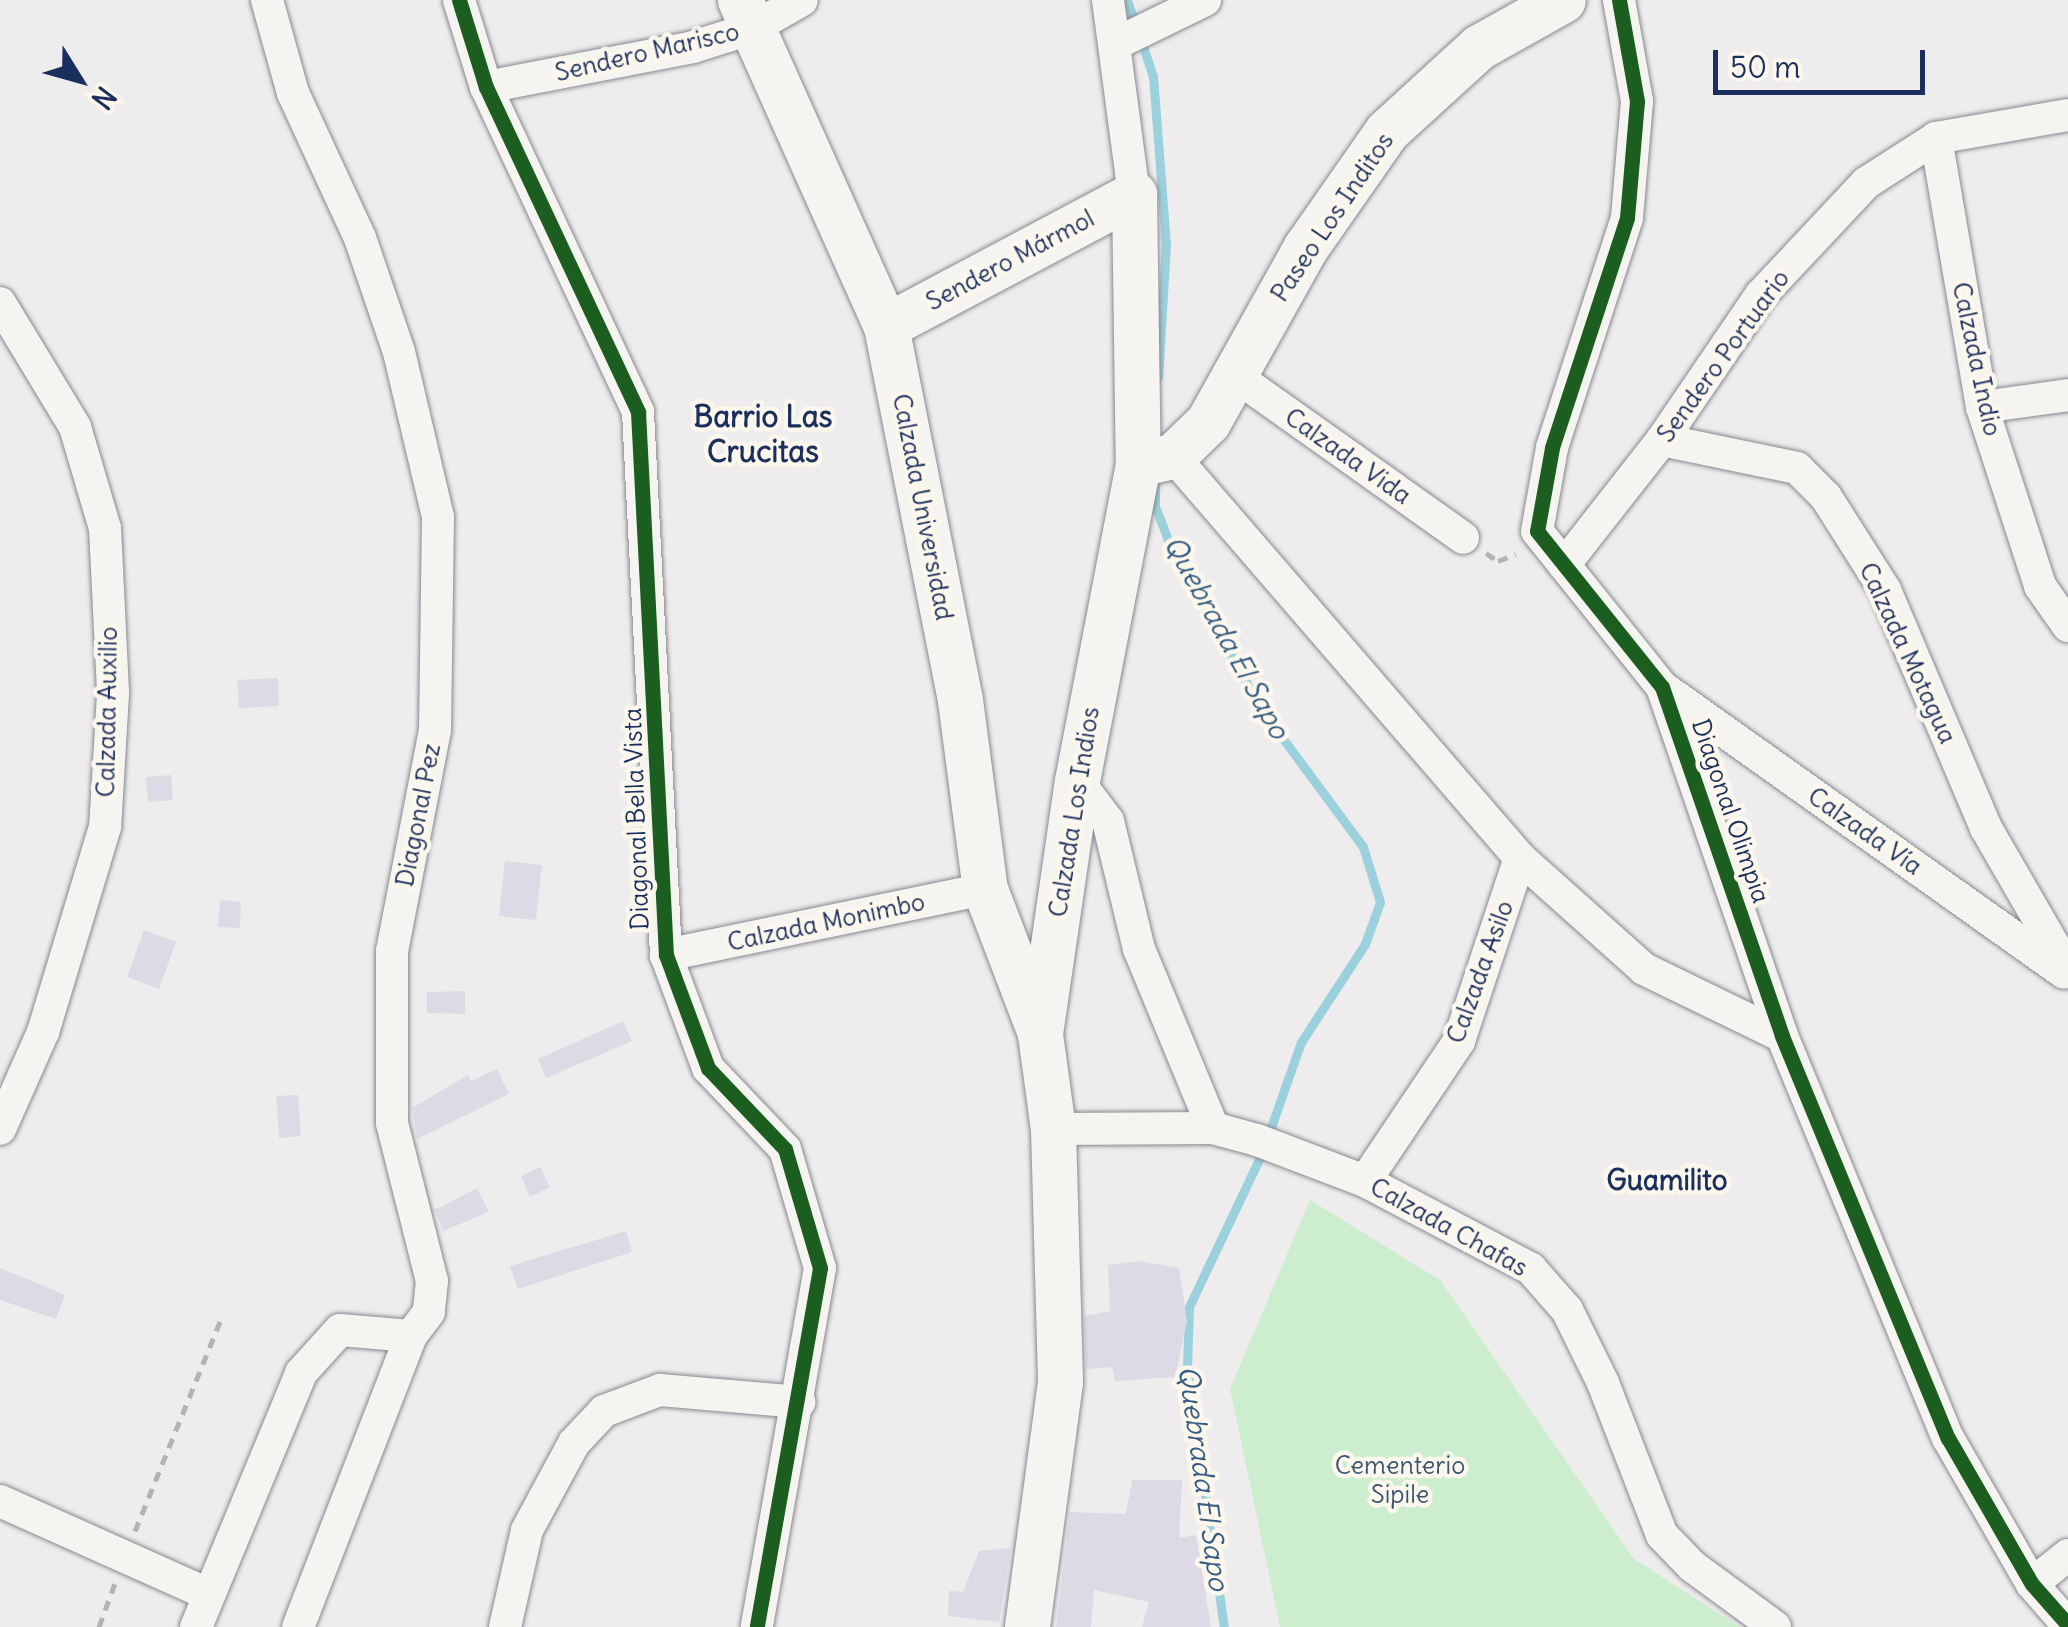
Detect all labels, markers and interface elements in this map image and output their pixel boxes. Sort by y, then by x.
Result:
street label: Sendero Marisco [552,16,742,88]
north arrow [30,30,130,130]
scale bar [1718,30,1930,92]
text: 50 m [1730,48,1800,86]
text: N [84,79,124,117]
street label: Paseo Los Inditos [1264,127,1400,307]
street label: Sendero Mármol [921,203,1099,317]
street label: Sendero Portuario [1650,264,1796,448]
street label: Calzada Indio [1946,279,2008,439]
street label: Calzada Universidad [886,391,960,623]
district label: Barrio Las Crucitas [694,398,832,468]
street label: Calzada Vida [1279,401,1417,511]
water label: Quebrada El Sapo [1157,530,1297,744]
street label: Calzada Motagua [1853,558,1963,748]
street label: Calzada Auxilio [91,626,123,798]
street label: Calzada Los Indios [1043,705,1105,919]
street label: Diagonal Bella Vista [617,707,655,931]
street label: Diagonal Olimpia [1685,715,1777,907]
street label: Diagonal Pez [389,741,447,889]
street label: Calzada Vía [1802,781,1928,881]
street label: Calzada Monimbo [725,886,927,958]
street label: Calzada Asilo [1440,897,1520,1047]
district label: Guamilito [1607,1163,1727,1197]
street label: Calzada Chafas [1365,1171,1533,1283]
water label: Quebrada El Sapo [1172,1363,1236,1593]
park label: Cementerio Sipile [1335,1451,1465,1510]

